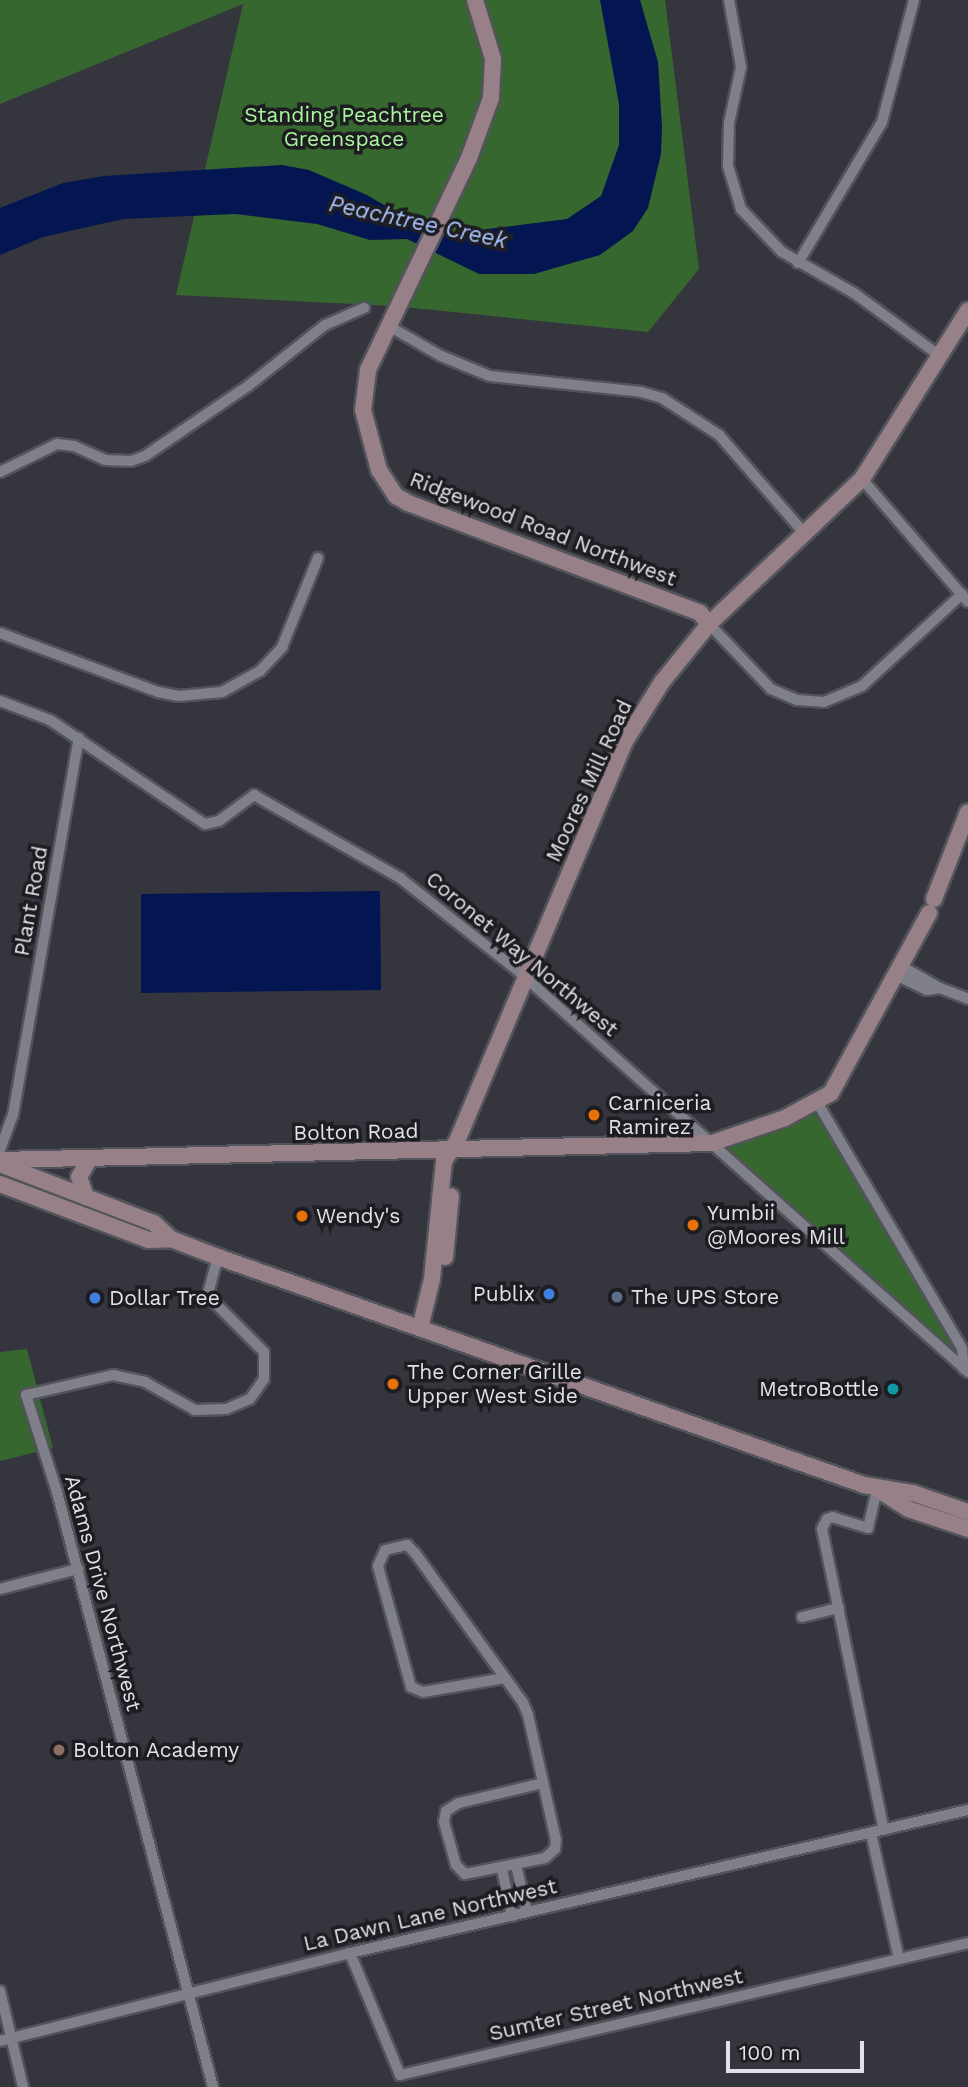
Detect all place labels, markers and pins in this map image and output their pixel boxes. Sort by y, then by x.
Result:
place label: Carniceria Ramirez [608,1090,711,1140]
marker: Carniceria Ramirez [586,1107,602,1123]
place label: Yumbii @Moores Mill [707,1200,845,1250]
place label: Wendy's [316,1203,400,1229]
marker: Wendy's [294,1208,310,1224]
marker: Yumbii @Moores Mill [685,1217,701,1233]
place label: Publix [473,1281,535,1307]
place label: The UPS Store [631,1284,779,1310]
place label: Dollar Tree [109,1285,221,1311]
marker: Publix [541,1286,557,1302]
marker: The UPS Store [609,1289,625,1305]
marker: Dollar Tree [87,1290,103,1306]
place label: The Corner Grille Upper West Side [407,1359,582,1409]
marker: The Corner Grille Upper West Side [385,1376,401,1392]
place label: MetroBottle [759,1376,879,1402]
marker: MetroBottle [885,1381,901,1397]
place label: Bolton Academy [73,1737,240,1763]
marker: Bolton Academy [51,1742,67,1758]

